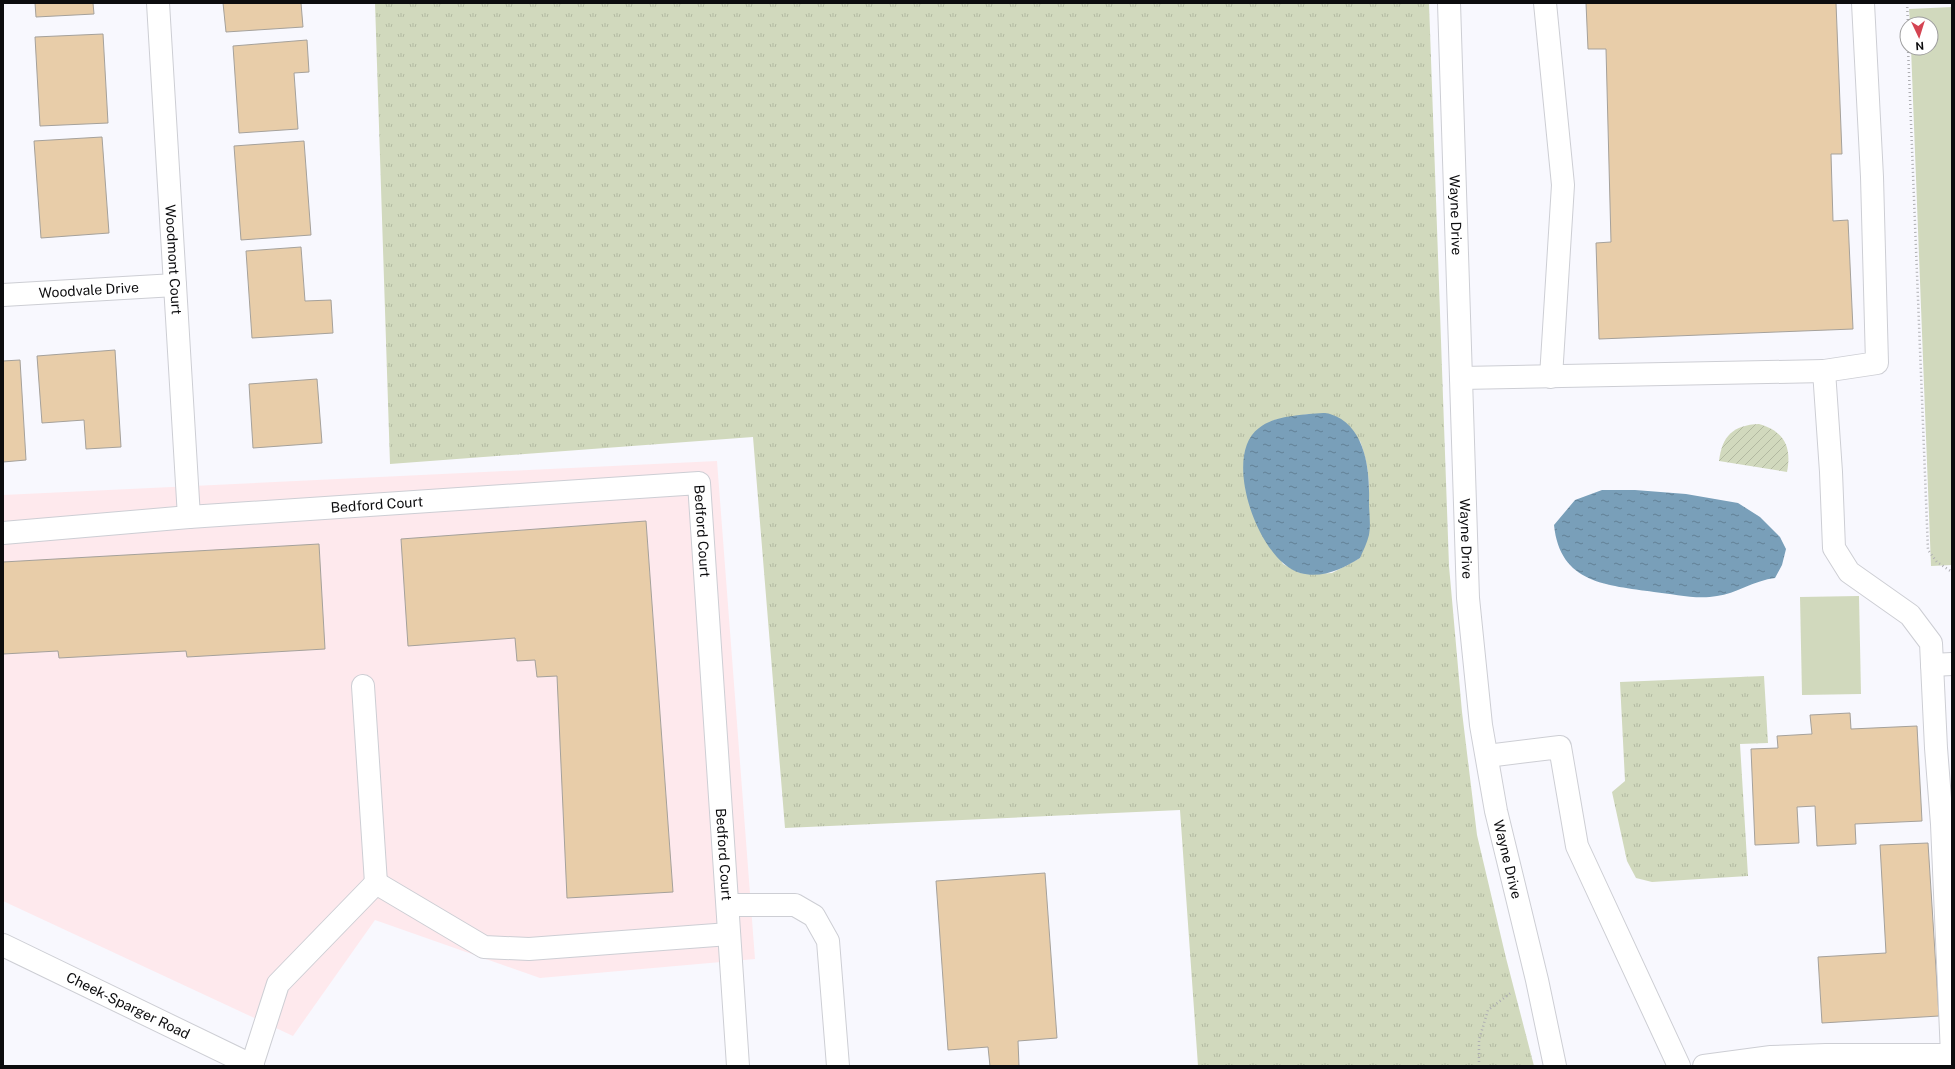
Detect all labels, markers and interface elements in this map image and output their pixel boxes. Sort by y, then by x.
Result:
north arrow [1899,16,1939,56]
text: N [1915,40,1924,52]
street label: Wayne Drive [1446,174,1465,256]
street label: Woodmont Court [162,204,185,315]
street label: Woodvale Drive [38,279,139,301]
street label: Bedford Court [691,484,713,578]
street label: Bedford Court [330,493,424,516]
street label: Wayne Drive [1457,498,1475,579]
street label: Bedford Court [713,808,735,901]
street label: Wayne Drive [1490,818,1525,900]
street label: Cheek-Sparger Road [64,969,192,1042]

